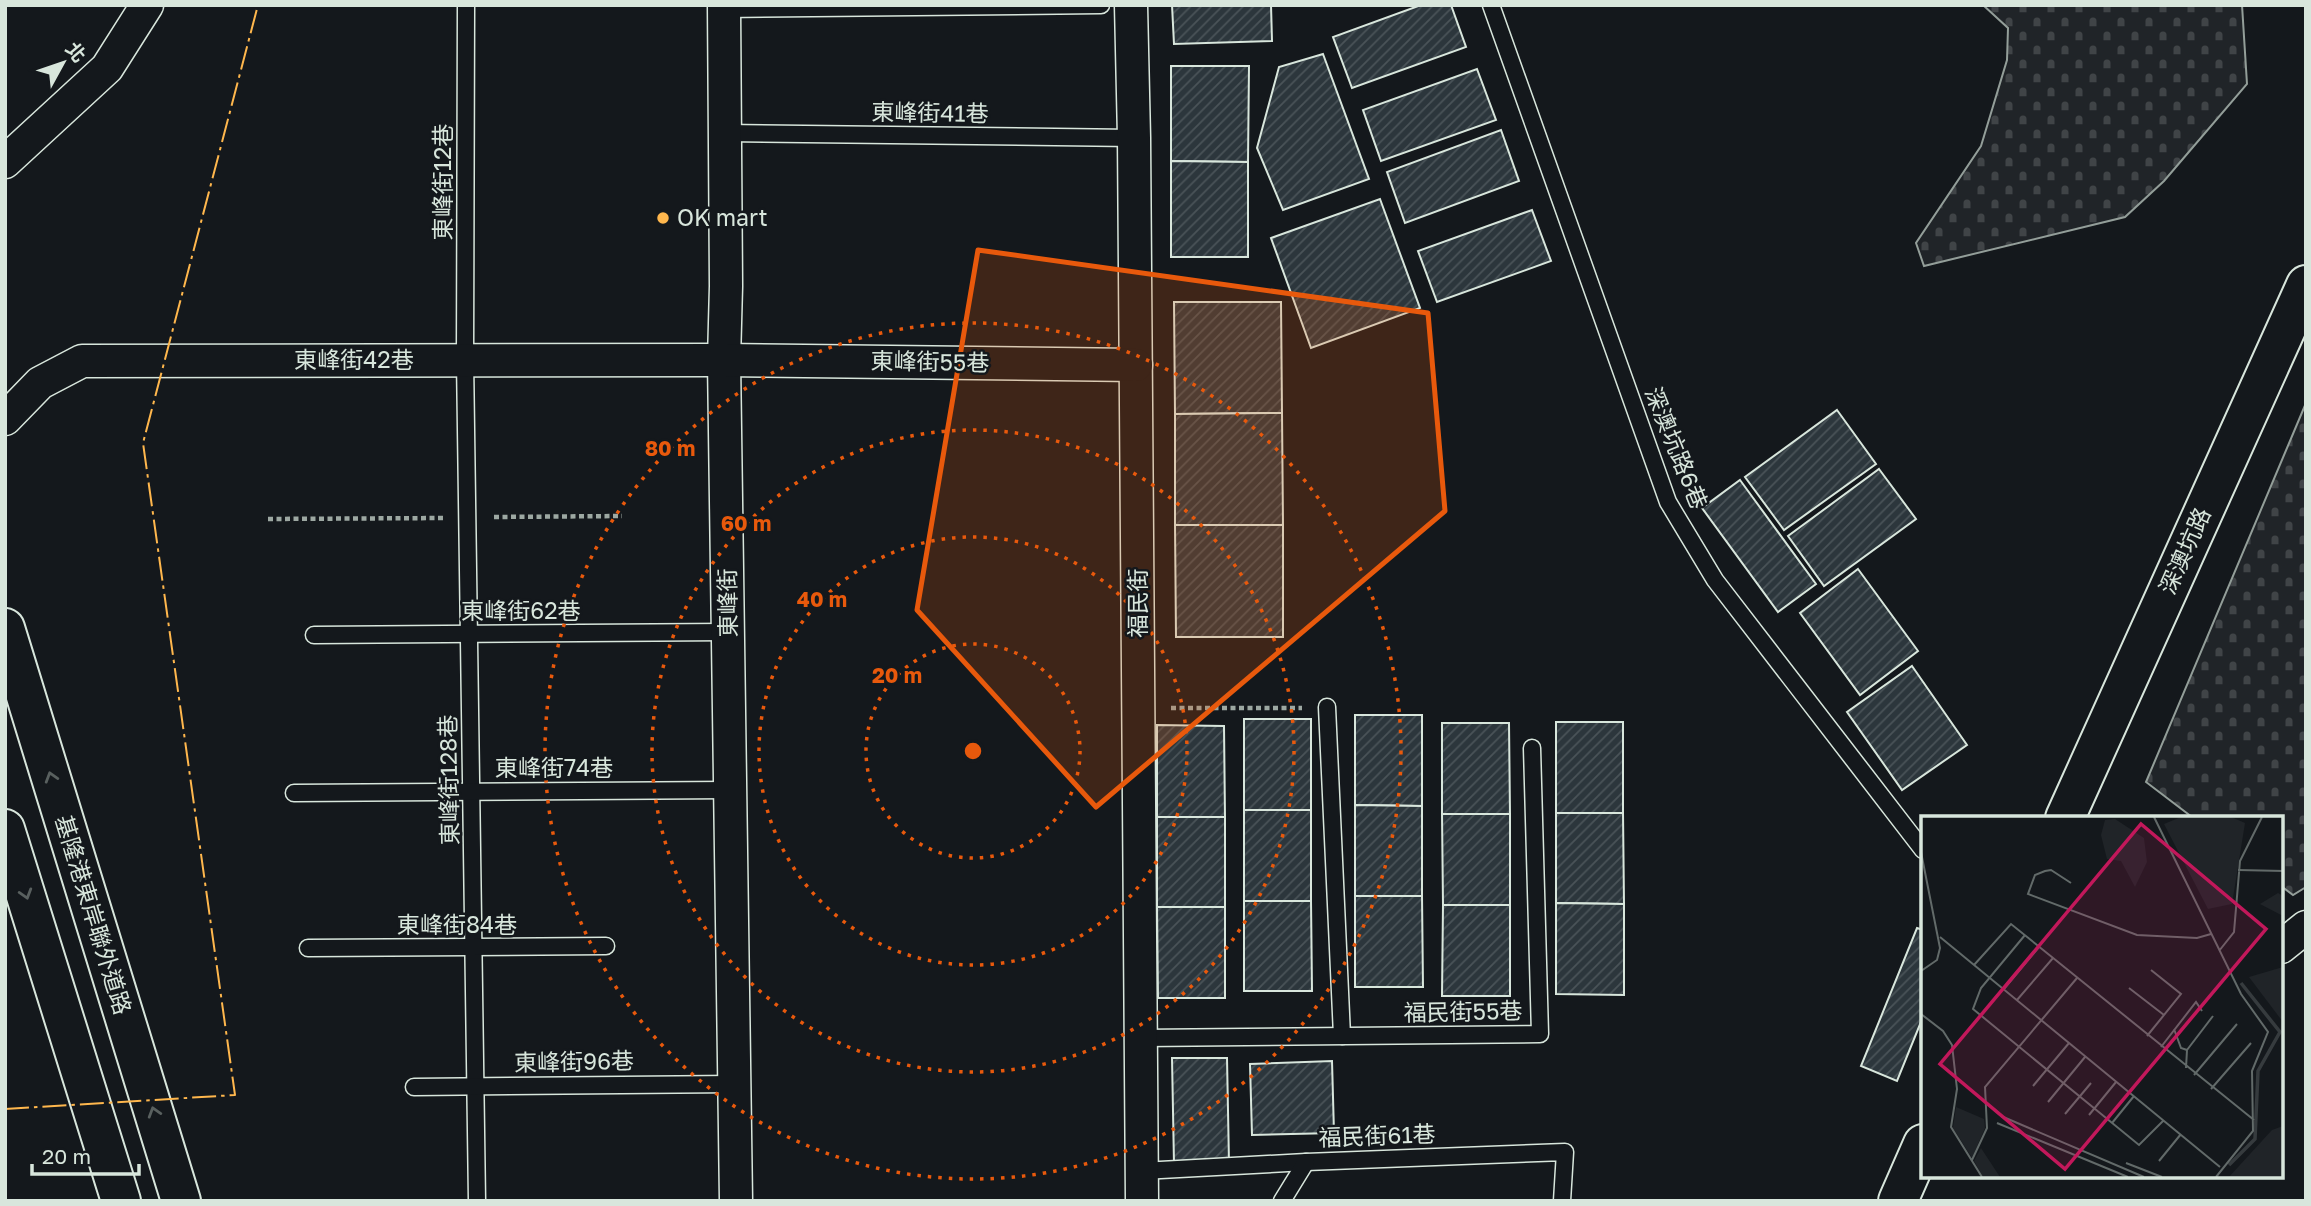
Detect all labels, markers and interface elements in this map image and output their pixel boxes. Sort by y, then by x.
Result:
north arrow [28,28,98,98]
text: 北 [61,37,91,66]
street label: 東峰街41巷 [871,97,989,127]
street label: 東峰街12巷 [428,124,456,240]
place label: OK mart [677,203,768,231]
marker: OK mart [655,210,671,226]
street label: 東峰街42巷 [294,345,414,373]
street label: 東峰街55巷 [870,346,990,376]
street label: 深澳坑路6巷 [1640,383,1714,513]
text: 80 m [645,435,695,461]
street label: 深澳坑路 [2153,503,2216,598]
text: 60 m [721,510,771,536]
street label: 東峰街 [712,568,742,638]
street label: 福民街 [1123,569,1151,638]
text: 40 m [797,586,847,612]
street label: 東峰街62巷 [461,596,581,624]
text: 20 m [872,662,922,688]
street label: 東峰街128巷 [433,715,463,846]
centre of rings [961,739,985,763]
street label: 東峰街74巷 [495,753,613,781]
one-way arrow [45,772,59,784]
street label: 基隆港東岸聯外道路 [50,812,138,1018]
inset map [1921,816,2283,1178]
one-way arrow [17,888,32,900]
street label: 東峰街84巷 [397,910,517,938]
street label: 福民街55巷 [1403,996,1523,1026]
street label: 東峰街96巷 [514,1046,634,1076]
one-way arrow [147,1106,162,1118]
street label: 福民街61巷 [1318,1119,1436,1151]
scale bar [32,1132,138,1176]
text: 20 m [42,1143,91,1169]

